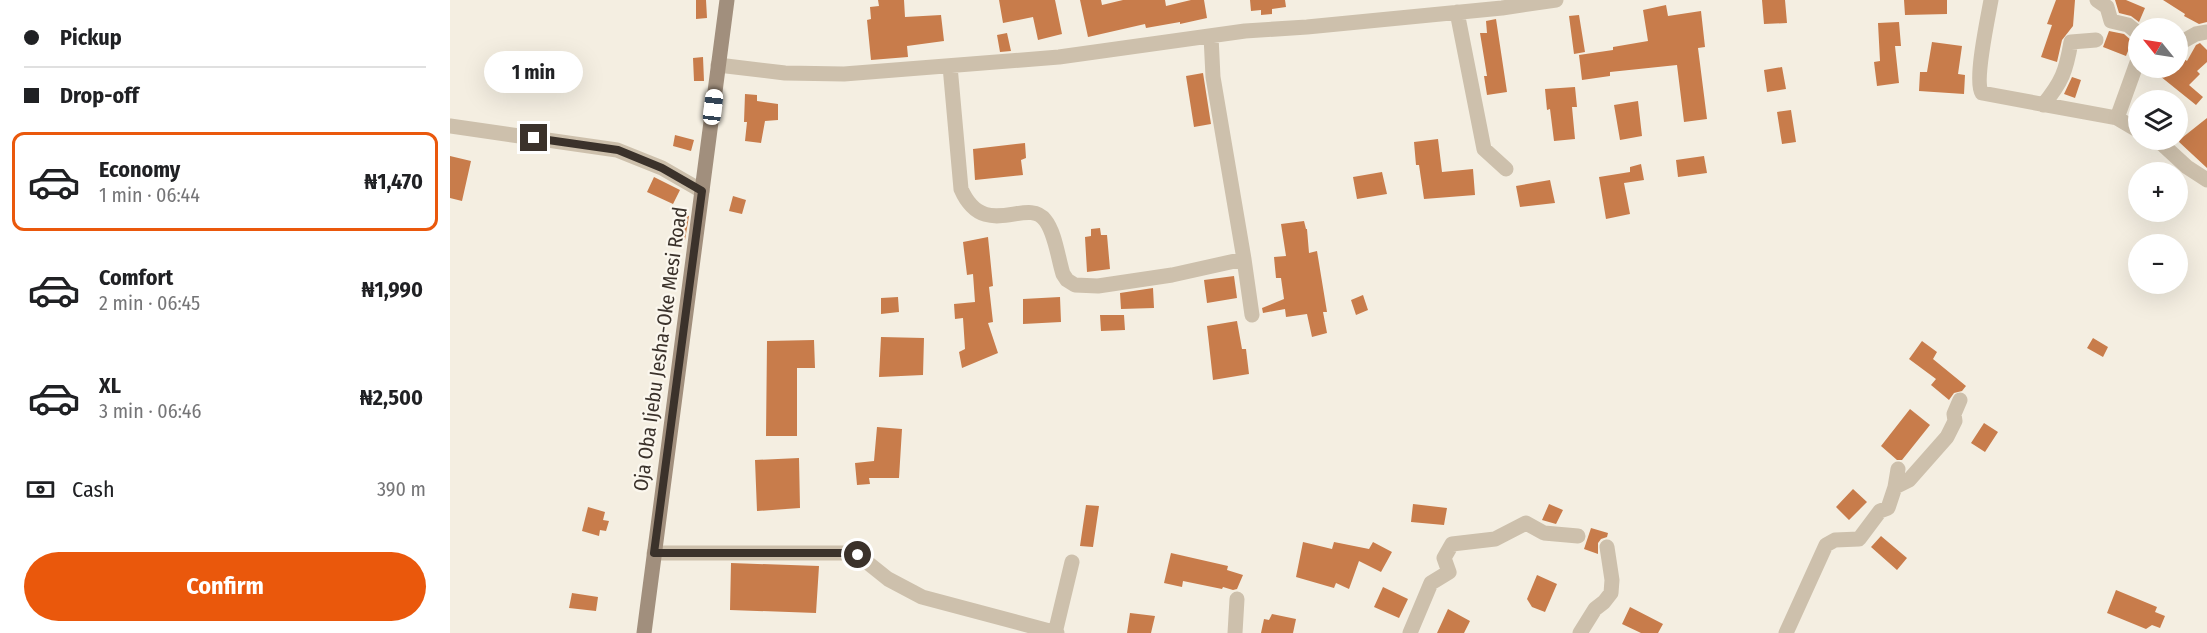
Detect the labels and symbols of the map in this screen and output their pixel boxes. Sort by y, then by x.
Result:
north arrow [2128,18,2188,78]
callout: 1 min [484,51,584,93]
car [702,88,724,126]
route end [520,124,547,151]
street label: Oja Oba Ijebu Jesha-Oke Mesi Road [628,205,692,493]
route start [844,541,871,568]

